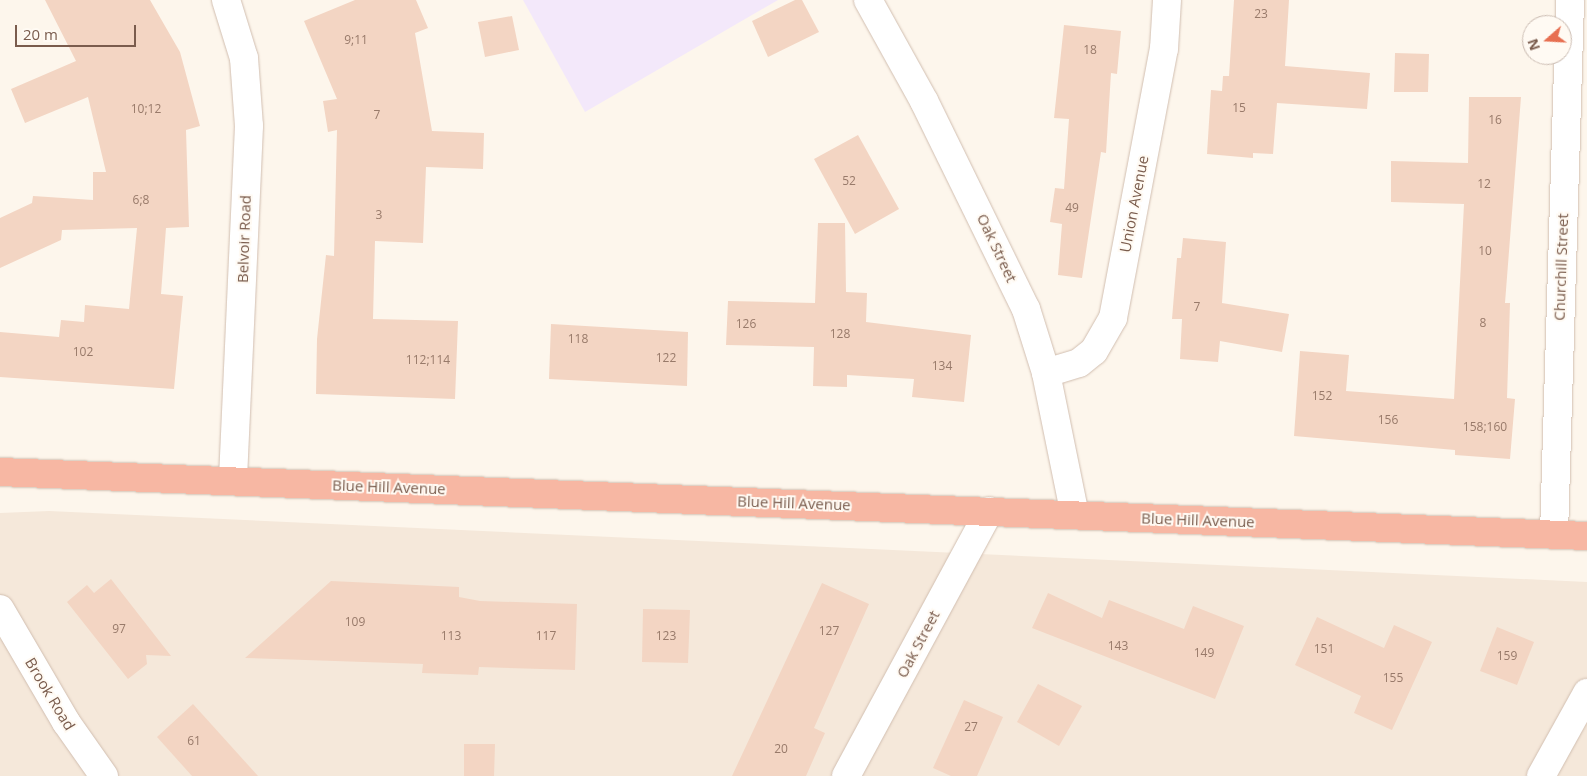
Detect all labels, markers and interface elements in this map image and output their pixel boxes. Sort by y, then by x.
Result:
house number: 23 [1254,7,1268,21]
scale bar [18,15,139,47]
north arrow [1522,15,1572,65]
text: 20 m [23,24,58,44]
house number: 9;11 [344,33,368,47]
text: N [1522,36,1544,53]
house number: 18 [1083,43,1097,57]
house number: 15 [1232,101,1246,115]
house number: 10;12 [131,102,161,116]
house number: 7 [374,108,380,122]
house number: 16 [1488,113,1502,127]
street label: Union Avenue [1116,154,1152,254]
house number: 52 [842,174,856,188]
house number: 12 [1477,177,1491,191]
house number: 6;8 [133,193,149,207]
street label: Belvoir Road [233,195,255,283]
house number: 49 [1065,201,1079,215]
house number: 3 [376,208,382,222]
street label: Oak Street [973,211,1021,285]
street label: Churchill Street [1550,213,1572,321]
house number: 10 [1478,244,1492,258]
house number: 7 [1194,300,1200,314]
house number: 8 [1480,316,1486,330]
house number: 126 [736,317,756,331]
house number: 128 [830,327,850,341]
house number: 118 [568,332,588,346]
house number: 102 [73,345,93,359]
house number: 122 [656,351,676,365]
house number: 112;114 [406,353,450,367]
house number: 134 [932,359,952,373]
house number: 152 [1312,389,1332,403]
house number: 156 [1378,413,1398,427]
house number: 158;160 [1463,420,1507,434]
street label: Blue Hill Avenue [332,476,446,498]
street label: Blue Hill Avenue [737,492,851,514]
street label: Blue Hill Avenue [1141,509,1255,531]
street label: Oak Street [893,607,943,681]
house number: 109 [345,615,365,629]
house number: 97 [112,622,126,636]
house number: 127 [819,624,839,638]
house number: 113 [441,629,461,643]
house number: 117 [536,629,556,643]
house number: 123 [656,629,676,643]
house number: 143 [1108,639,1128,653]
house number: 151 [1314,642,1334,656]
house number: 149 [1194,646,1214,660]
house number: 159 [1497,649,1517,663]
street label: Brook Road [21,654,79,734]
house number: 155 [1383,671,1403,685]
house number: 27 [964,720,978,734]
house number: 61 [187,734,201,748]
house number: 20 [774,742,788,756]

